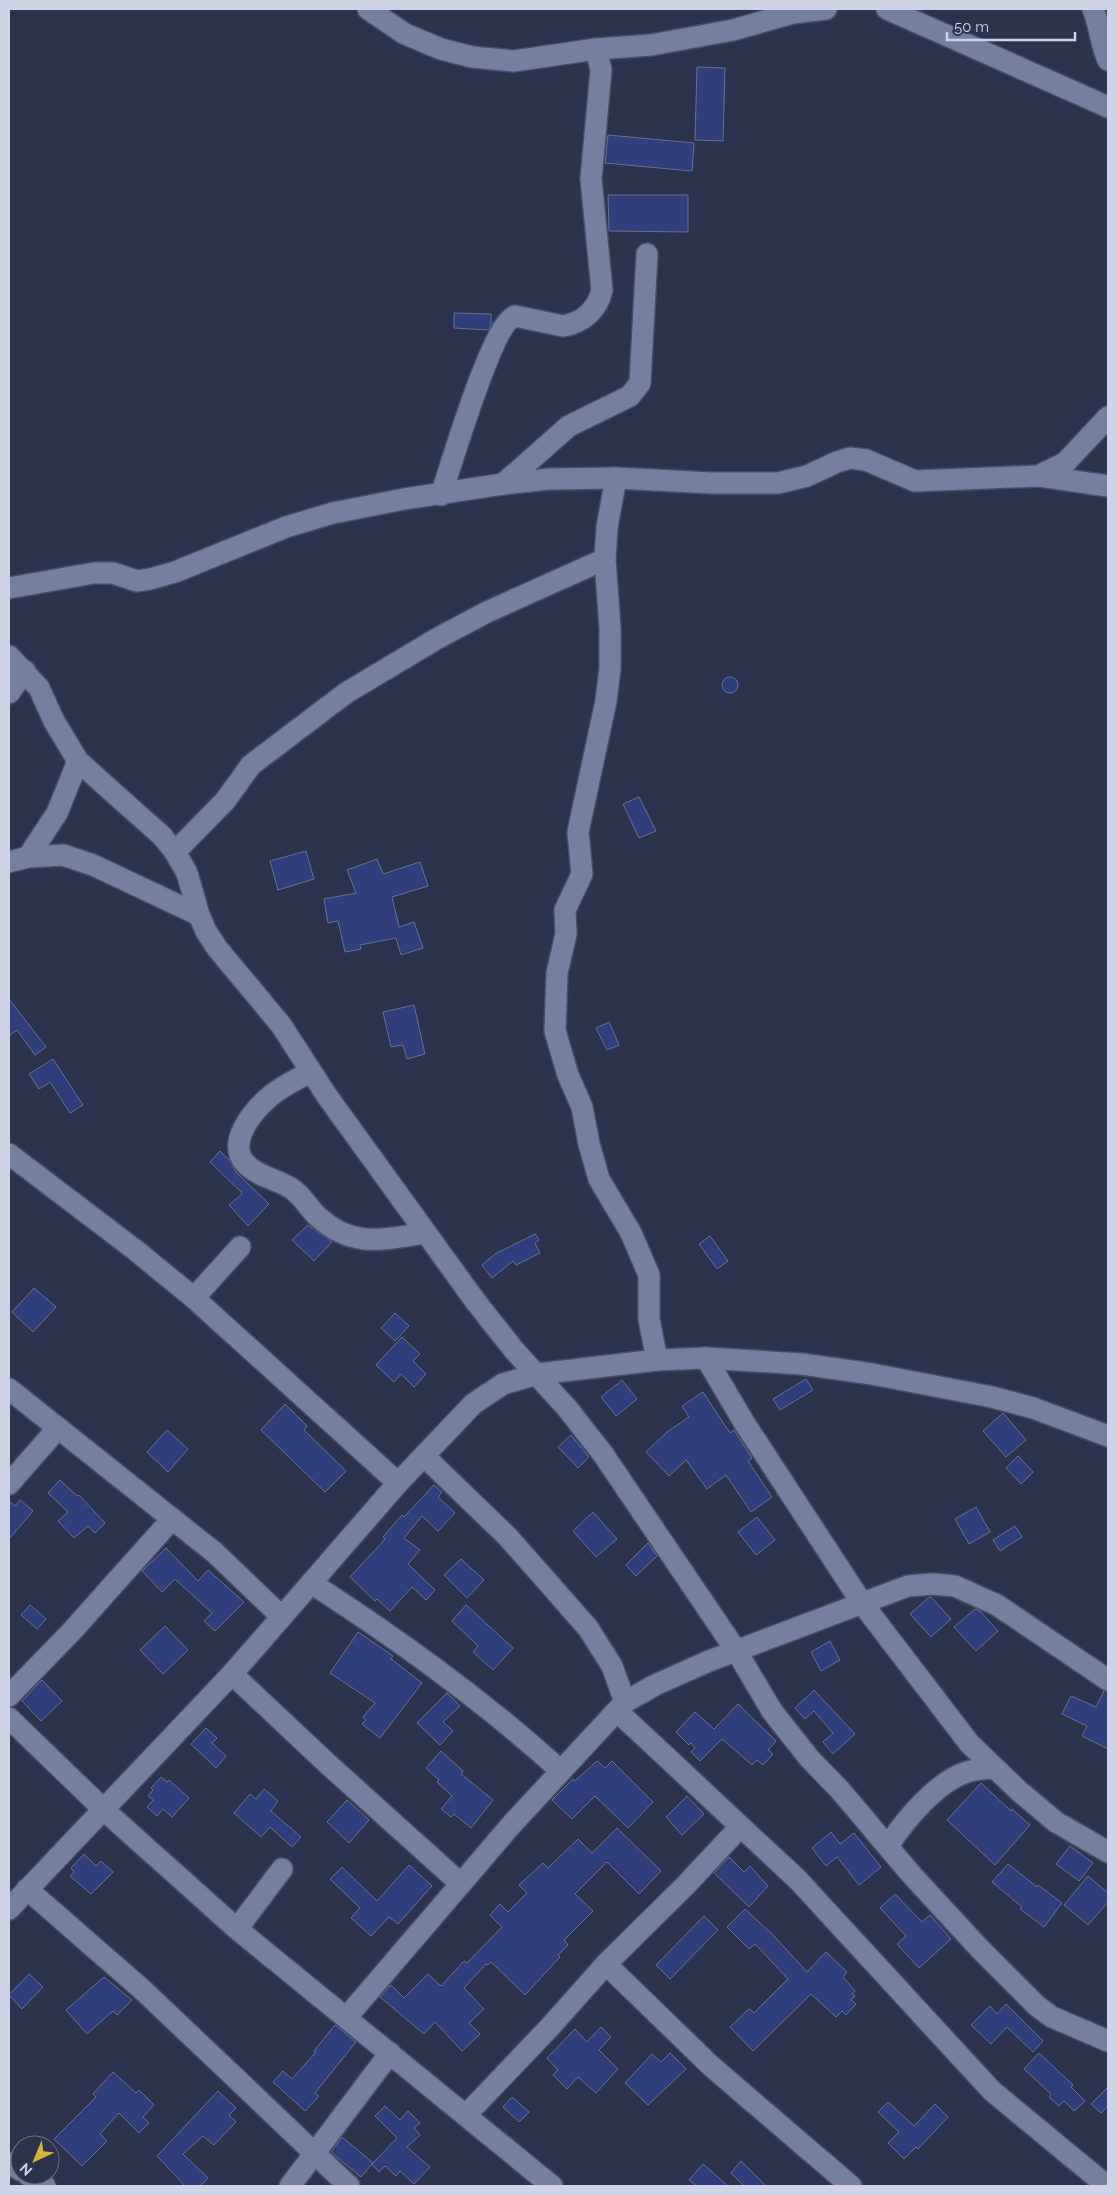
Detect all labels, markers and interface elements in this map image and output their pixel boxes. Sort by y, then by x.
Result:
scale bar [947,10,1074,42]
text: 50 m [954,18,989,36]
north arrow [10,2135,60,2185]
text: N [17,2160,35,2179]

